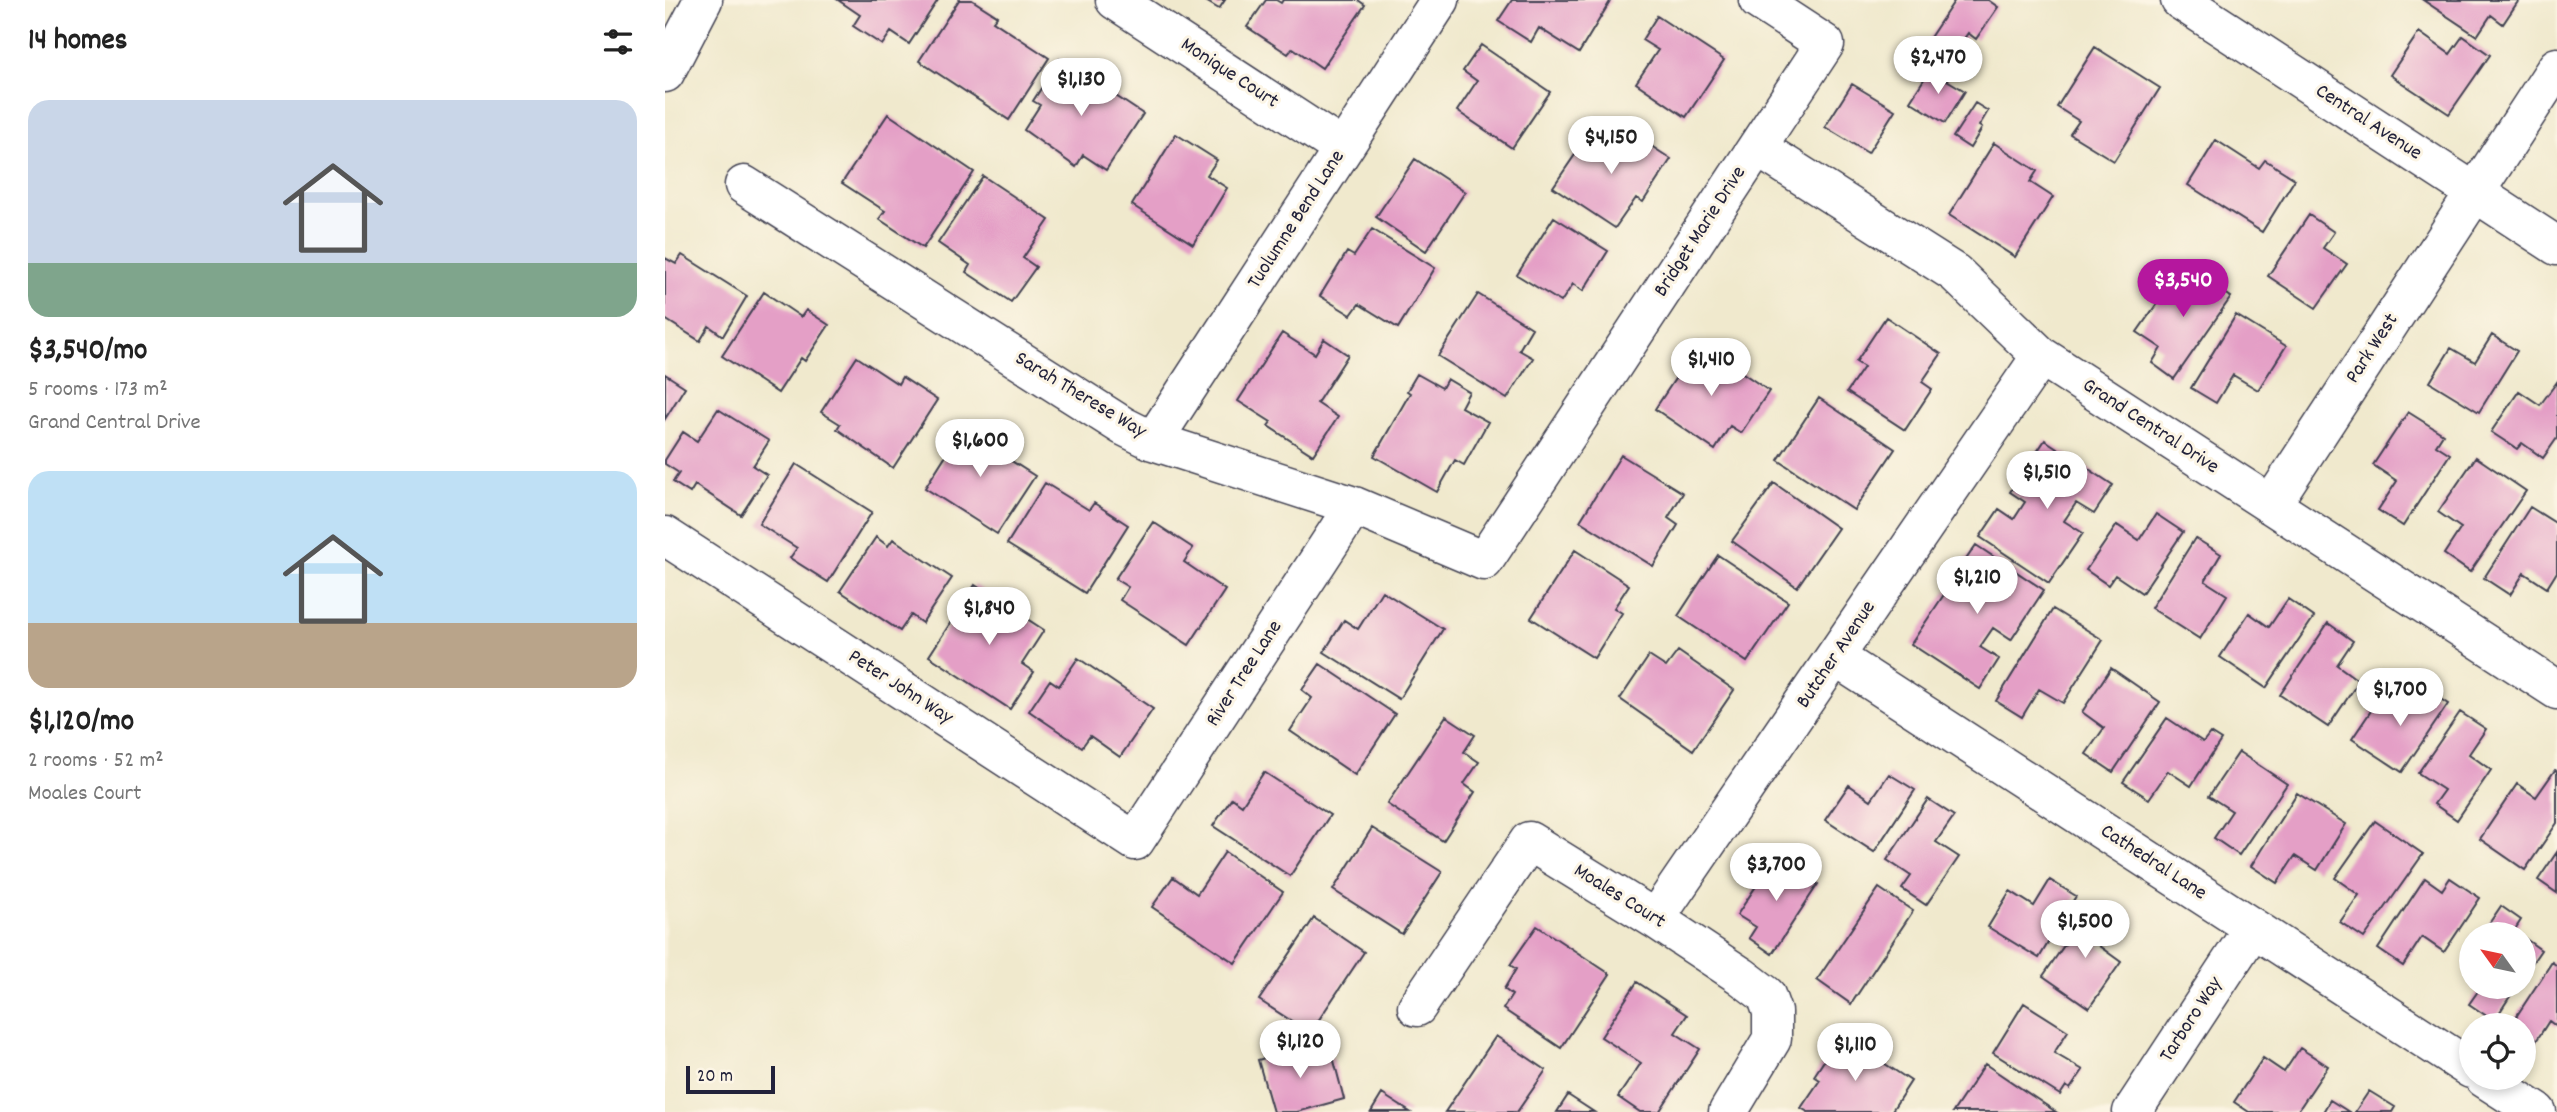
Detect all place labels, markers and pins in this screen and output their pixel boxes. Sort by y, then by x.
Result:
pin: $2,470 [1881,36,1995,96]
pin: $1,130 [1024,58,1138,118]
pin: $4,150 [1554,116,1668,176]
pin: $3,540 [2126,260,2240,319]
pin: $1,410 [1654,338,1768,398]
pin: $1,600 [923,420,1037,479]
pin: $1,510 [1990,452,2104,511]
pin: $1,210 [1920,556,2034,616]
pin: $1,840 [932,588,1046,647]
pin: $1,700 [2343,668,2457,728]
pin: $3,700 [1719,844,1833,903]
pin: $1,500 [2028,900,2142,960]
pin: $1,120 [1243,1020,1357,1080]
pin: $1,110 [1798,1024,1912,1083]

